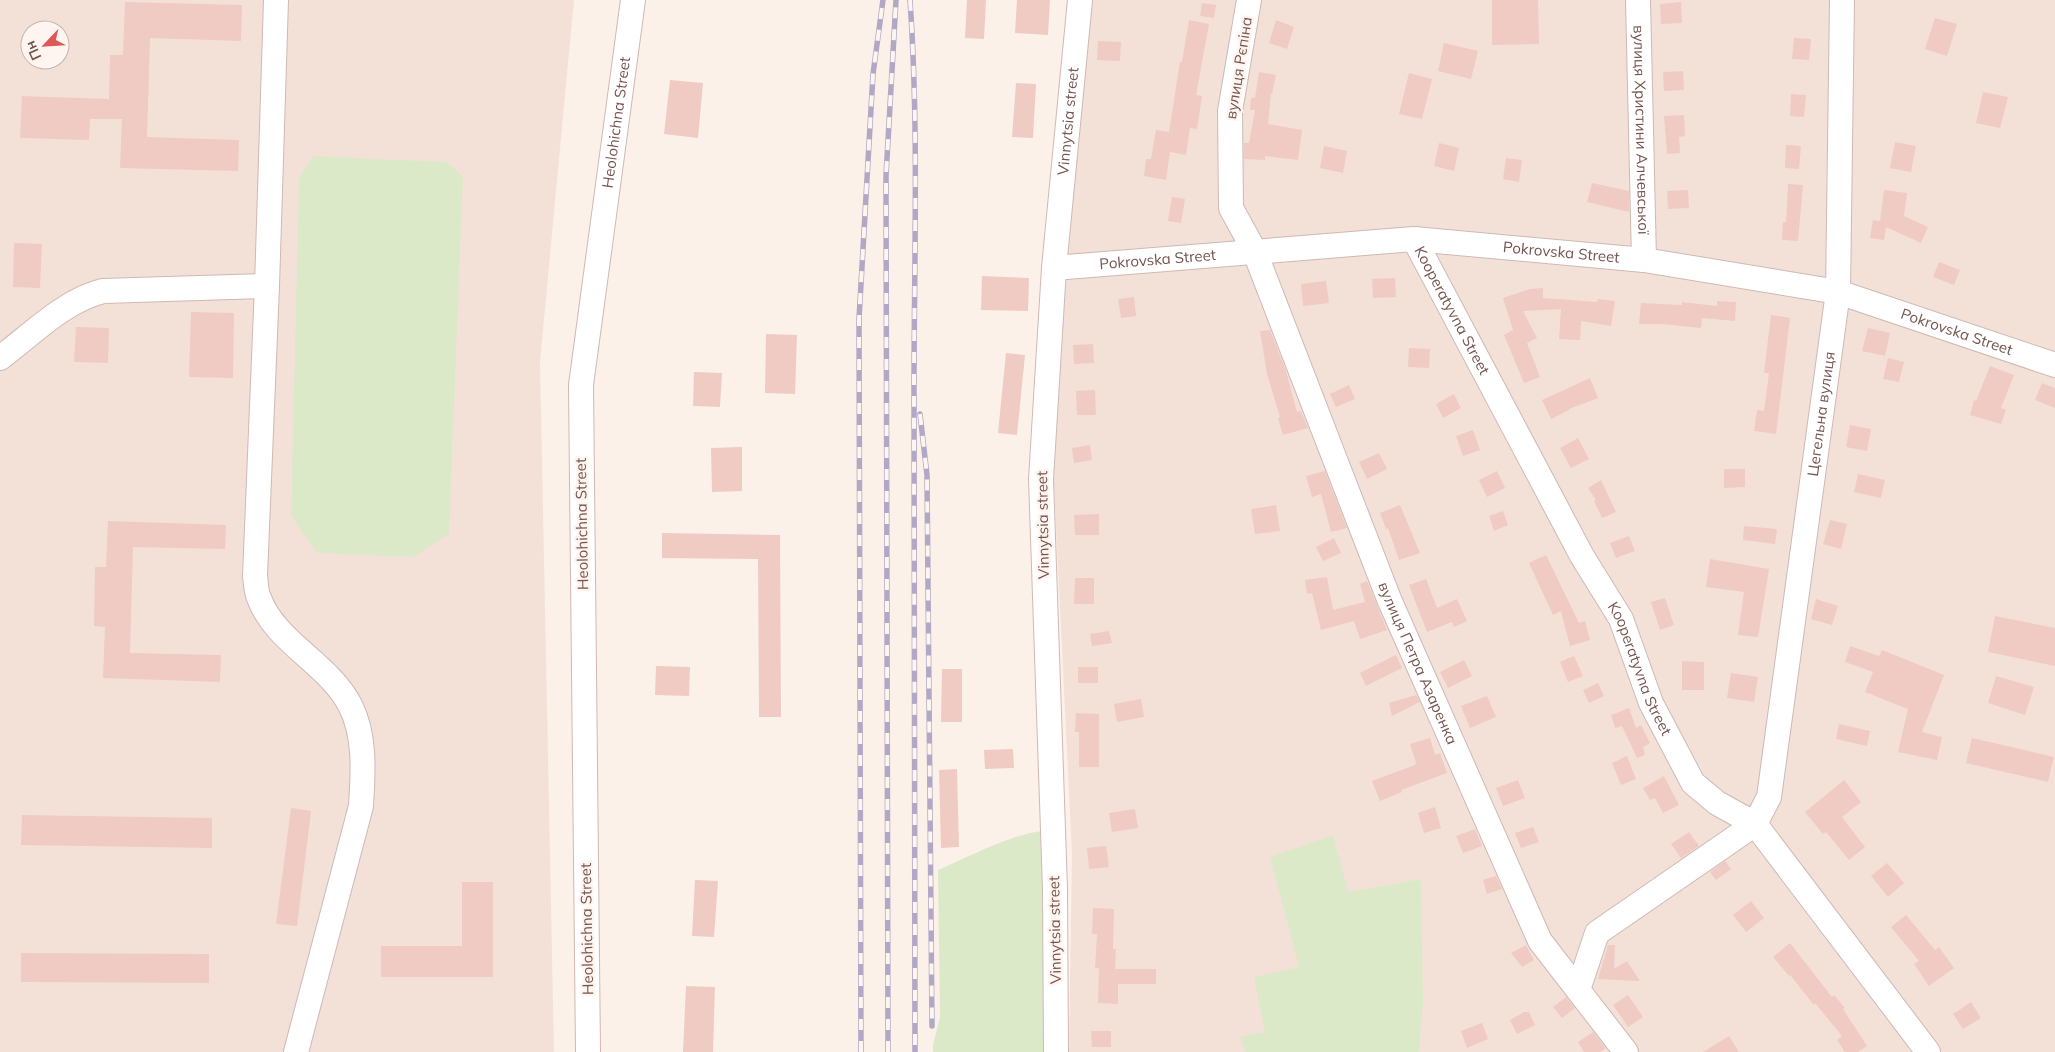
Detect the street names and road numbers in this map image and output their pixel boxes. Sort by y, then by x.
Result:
street label: вулиця Рєпіна [1221,15,1256,120]
street label: вулиця Христини Алчевської [1630,25,1653,235]
street label: Heolohichna Street [598,56,634,189]
street label: Vinnytsia street [1053,66,1082,176]
street label: Pokrovska Street [1502,237,1620,267]
street label: Kooperatyvna Street [1411,243,1494,378]
street label: Pokrovska Street [1099,245,1217,273]
street label: Pokrovska Street [1898,304,2015,359]
street label: Цегельна вулиця [1803,350,1839,478]
street label: Heolohichna Street [571,458,592,590]
street label: Vinnytsia street [1032,471,1053,579]
street label: вулиця Петра Азаренка [1374,579,1462,747]
street label: Kooperatyvna Street [1604,598,1676,738]
street label: Heolohichna Street [576,863,597,995]
street label: Vinnytsia street [1044,876,1065,984]

